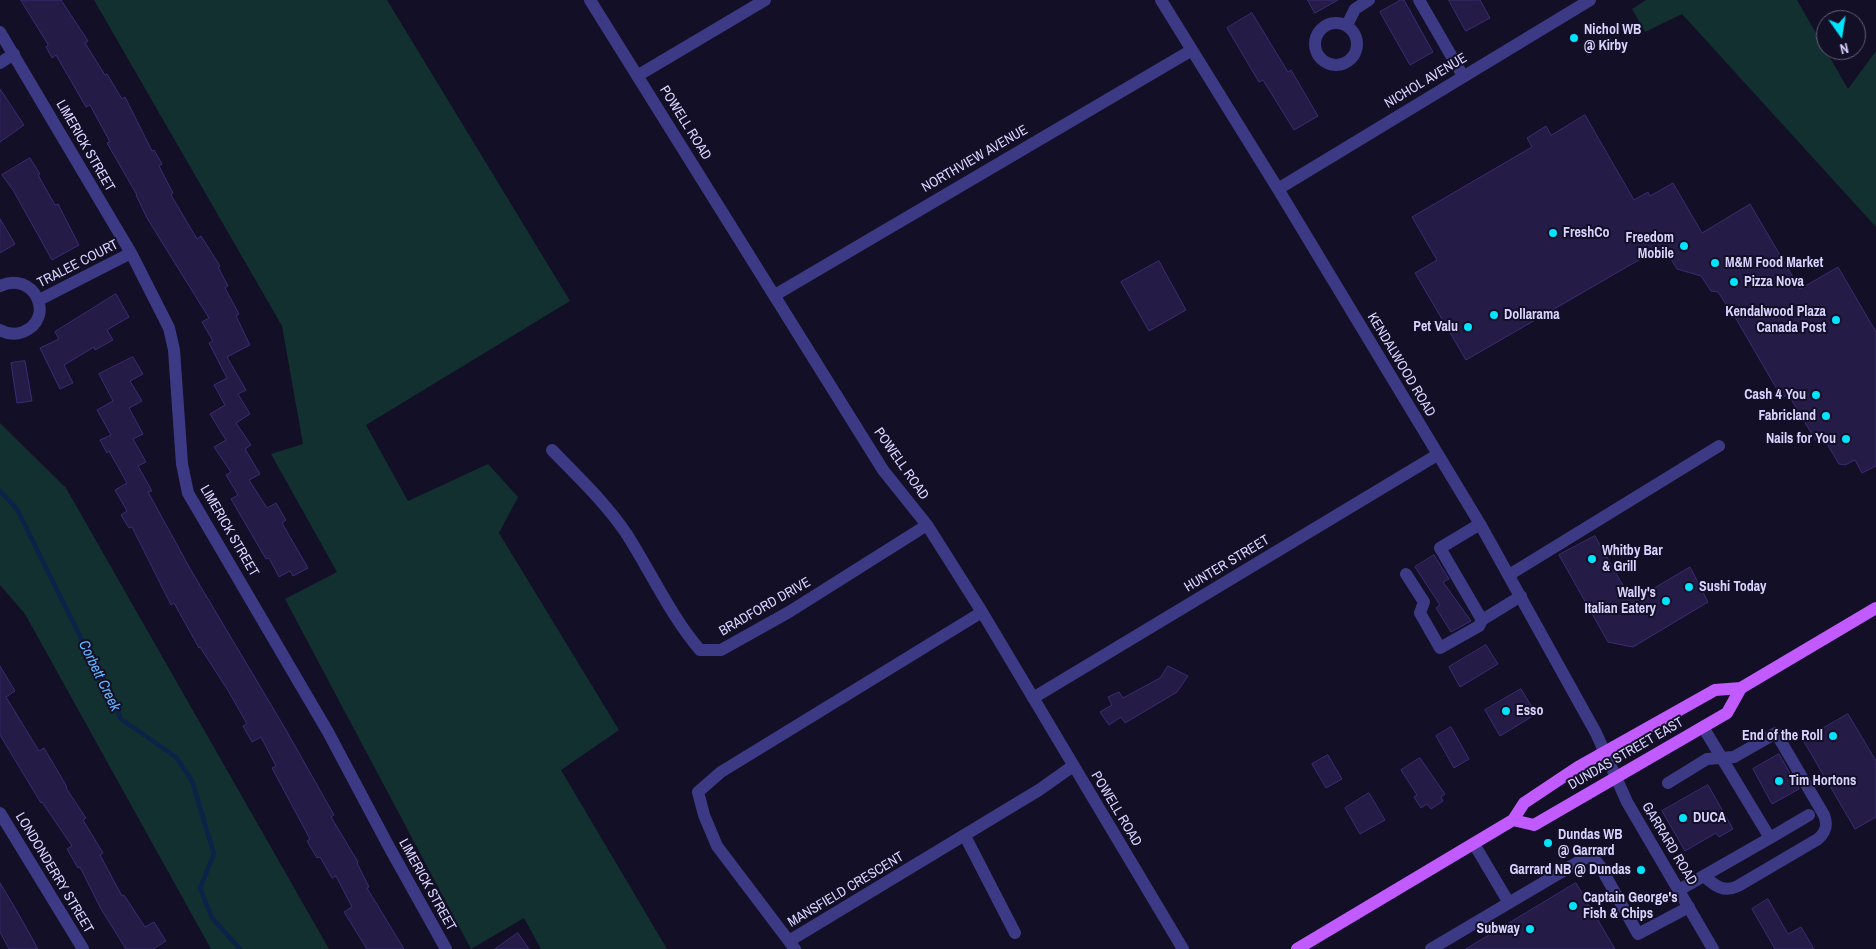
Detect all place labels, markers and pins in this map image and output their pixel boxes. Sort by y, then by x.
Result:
place label: Nichol WB @ Kirby [1584,22,1641,54]
marker: Nichol WB @ Kirby [1568,32,1580,44]
place label: FreshCo [1563,225,1610,241]
marker: FreshCo [1547,227,1559,239]
place label: Freedom Mobile [1626,230,1674,262]
marker: Freedom Mobile [1678,240,1690,252]
place label: M&M Food Market [1725,255,1823,271]
marker: M&M Food Market [1709,257,1721,269]
place label: Pizza Nova [1744,274,1804,290]
marker: Pizza Nova [1728,276,1740,288]
place label: Kendalwood Plaza Canada Post [1725,304,1826,336]
place label: Dollarama [1504,307,1560,323]
marker: Dollarama [1488,309,1500,321]
marker: Kendalwood Plaza Canada Post [1830,314,1842,326]
place label: Pet Valu [1413,319,1458,335]
marker: Pet Valu [1462,321,1474,333]
place label: Cash 4 You [1744,387,1806,403]
marker: Cash 4 You [1810,389,1822,401]
place label: Fabricland [1759,408,1816,424]
marker: Fabricland [1820,410,1832,422]
place label: Nails for You [1766,431,1836,447]
marker: Nails for You [1840,433,1852,445]
place label: Whitby Bar & Grill [1602,543,1663,576]
marker: Whitby Bar & Grill [1586,553,1598,565]
place label: Sushi Today [1699,579,1766,595]
marker: Sushi Today [1683,581,1695,593]
place label: Wally's Italian Eatery [1585,585,1656,618]
marker: Wally's Italian Eatery [1660,595,1672,607]
place label: Esso [1516,703,1543,719]
marker: Esso [1500,705,1512,717]
place label: End of the Roll [1742,728,1823,744]
marker: End of the Roll [1827,730,1839,742]
place label: Tim Hortons [1789,773,1856,789]
marker: Tim Hortons [1773,775,1785,787]
place label: DUCA [1693,810,1726,826]
marker: DUCA [1677,812,1689,824]
place label: Dundas WB @ Garrard [1558,827,1622,860]
marker: Dundas WB @ Garrard [1542,837,1554,849]
place label: Garrard NB @ Dundas [1509,862,1631,878]
marker: Garrard NB @ Dundas [1635,864,1647,876]
place label: Captain George's Fish & Chips [1583,890,1678,922]
marker: Captain George's Fish & Chips [1567,900,1579,912]
place label: Subway [1477,921,1520,937]
marker: Subway [1524,923,1536,935]

